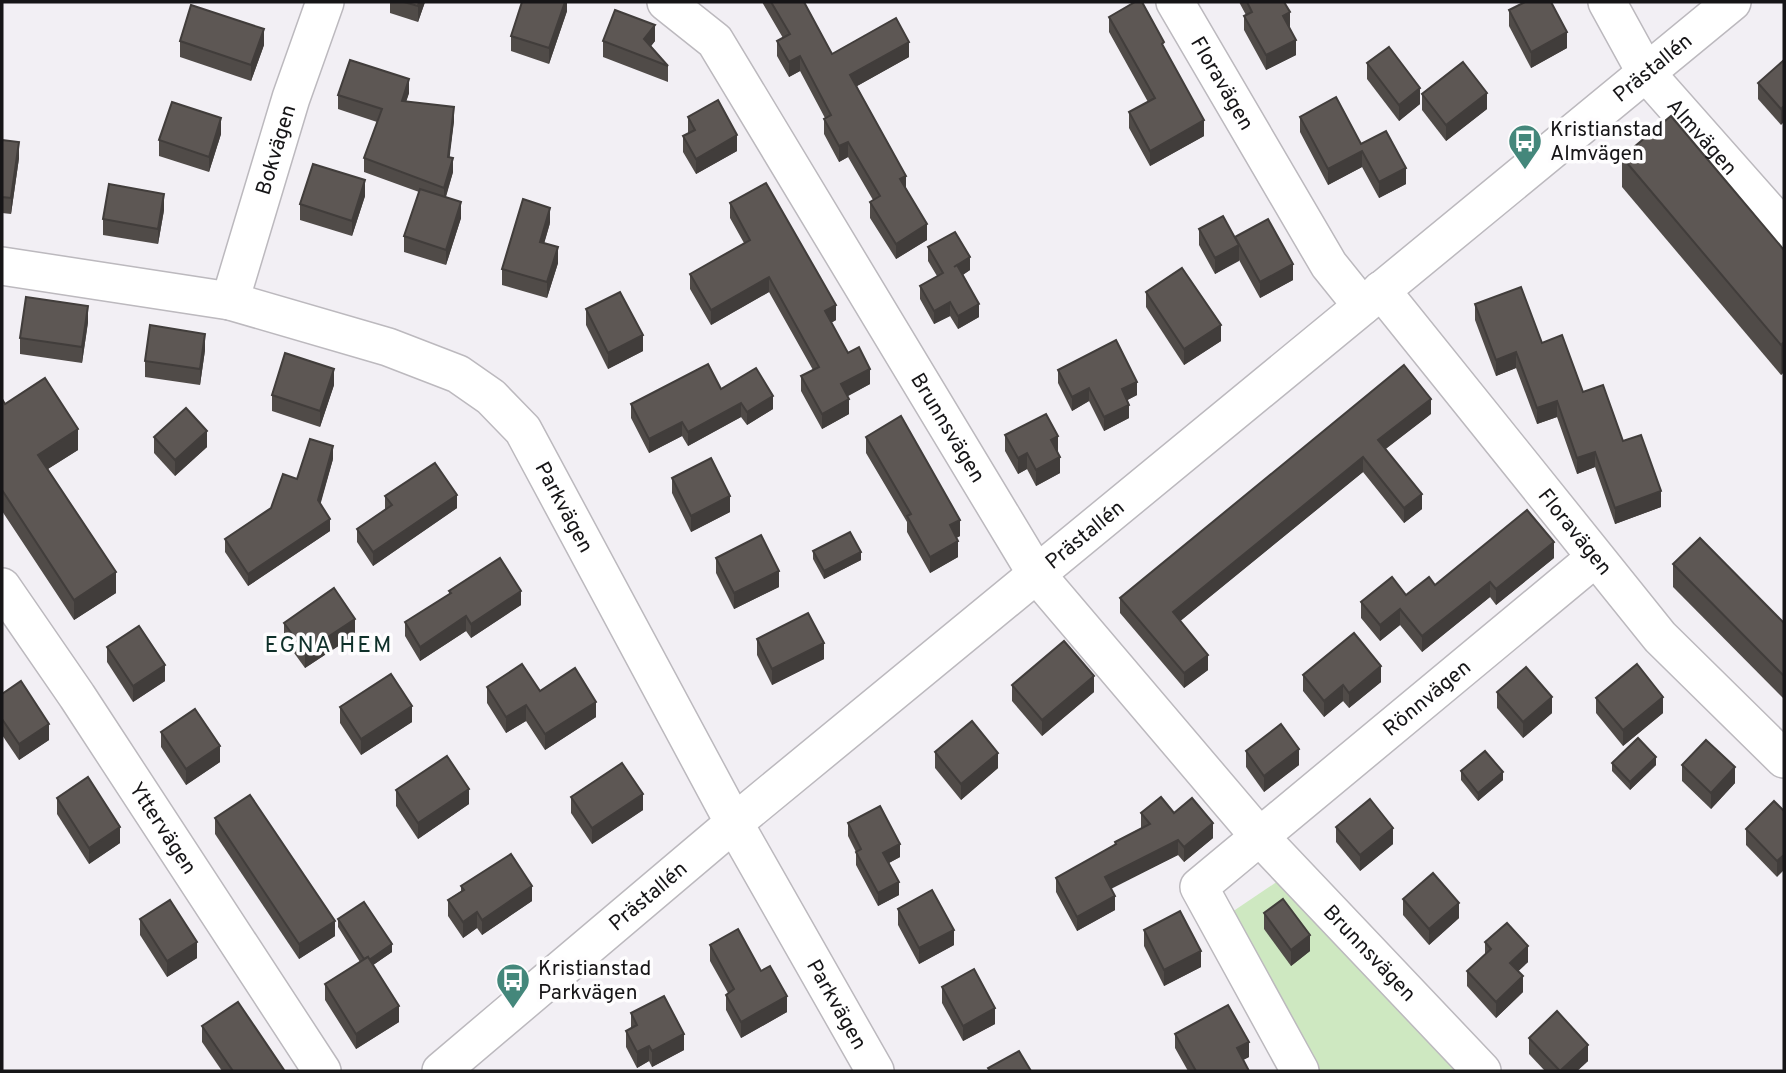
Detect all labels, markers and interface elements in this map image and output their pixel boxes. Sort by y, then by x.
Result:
street label: Prästallén [1608,28,1698,109]
street label: Floravägen [1183,32,1259,136]
street label: Almvägen [1660,94,1742,182]
street label: Bokvägen [251,102,303,199]
place label: Kristianstad Almvägen [1550,117,1663,168]
bus stop icon: Kristianstad Almvägen [1506,122,1544,171]
street label: Brunnsvägen [903,368,990,488]
street label: Parkvägen [528,458,599,558]
street label: Floravägen [1531,483,1617,582]
street label: Prästallén [1041,495,1131,576]
district label: EGNA HEM [265,632,393,661]
street label: Rönnvägen [1378,655,1477,743]
street label: Yttervägen [122,778,202,880]
street label: Prästallén [604,856,694,938]
street label: Brunnsvägen [1316,900,1421,1008]
street label: Parkvägen [799,955,872,1055]
place label: Kristianstad Parkvägen [538,956,651,1007]
bus stop icon: Kristianstad Parkvägen [494,961,532,1010]

